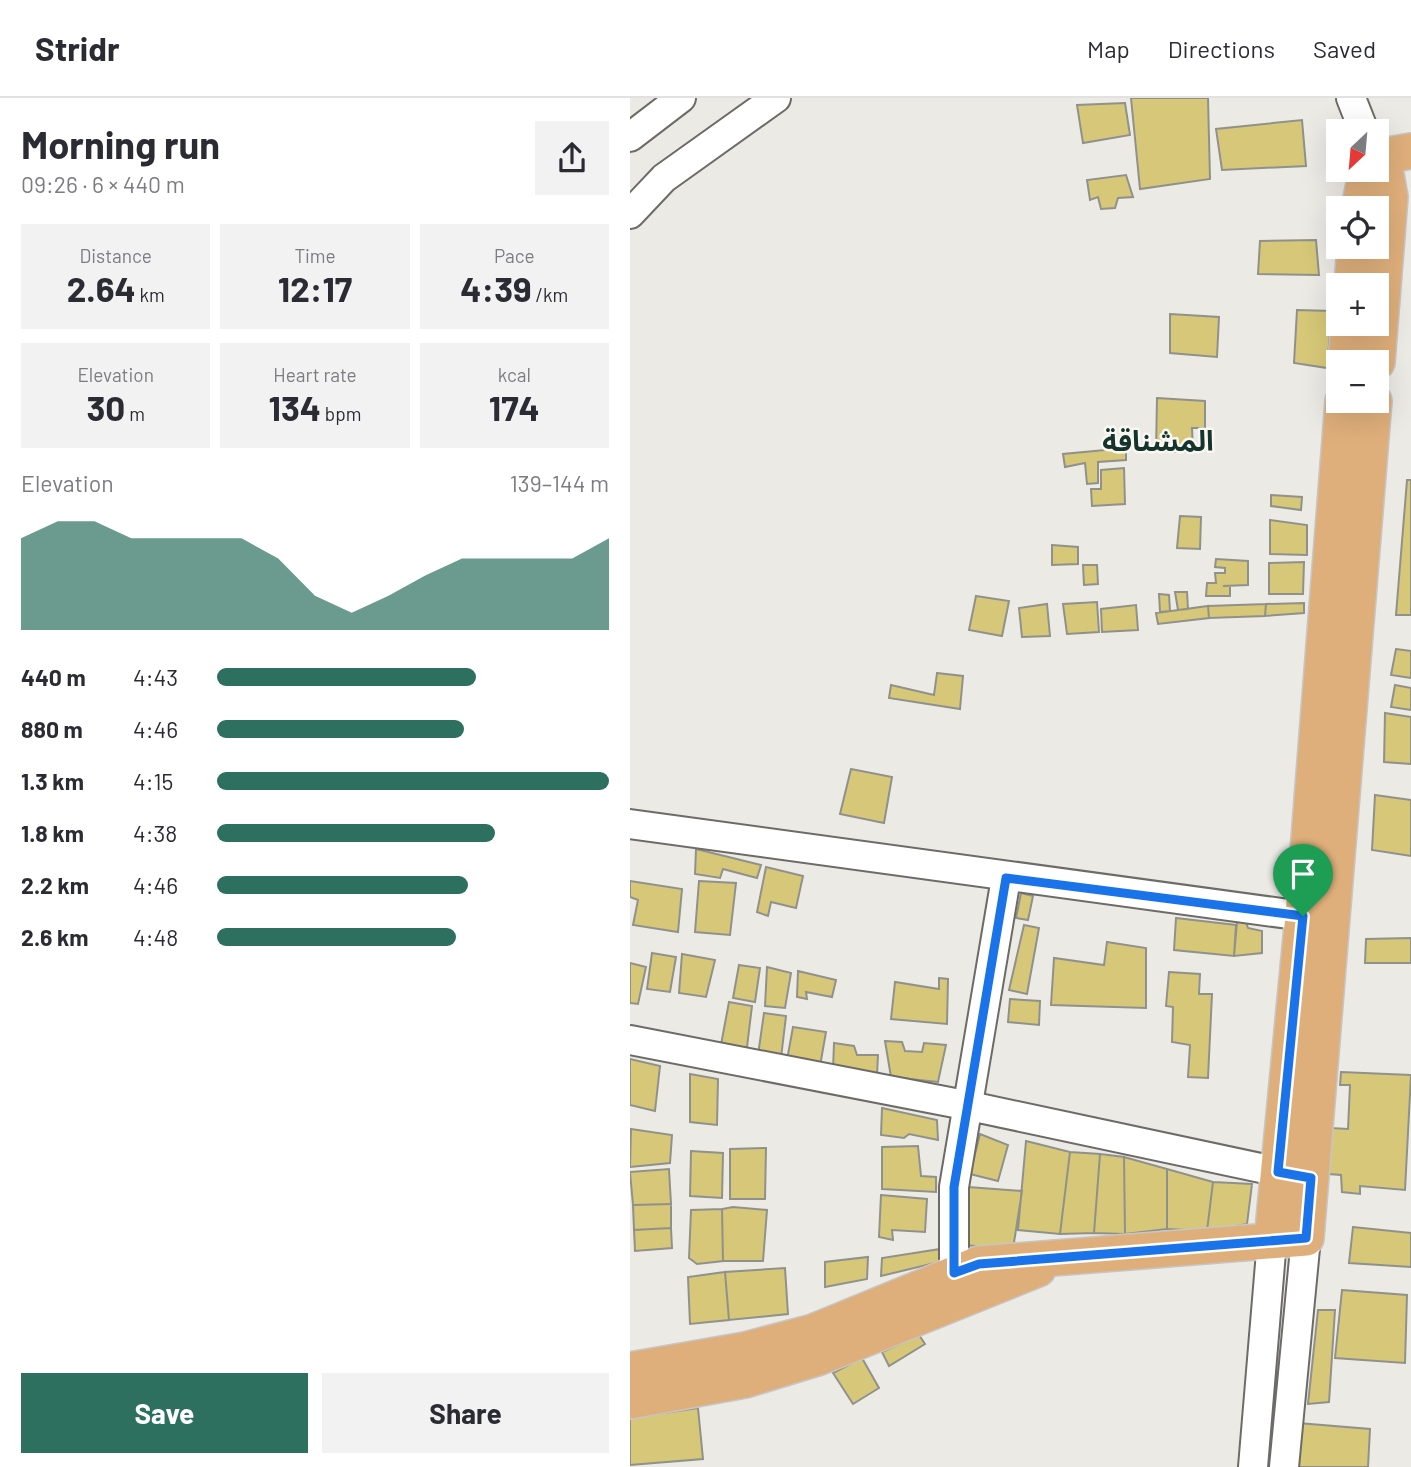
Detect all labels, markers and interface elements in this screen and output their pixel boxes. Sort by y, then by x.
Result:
text: Stridr [35,28,120,68]
text: Map [1087,34,1130,63]
text: Directions [1168,34,1275,63]
text: Saved [1313,34,1376,63]
north arrow [1326,119,1390,182]
map controls [1326,119,1389,413]
text: Morning run [21,121,220,167]
button: share [535,121,609,195]
text: 09:26 · 6 × 440 m [21,170,185,198]
button: locate [1326,196,1389,259]
text: Distance [79,244,152,267]
text: Time [294,244,336,267]
text: Pace [494,244,535,267]
text: 2.64 [67,267,136,309]
text: 12:17 [278,267,352,309]
text: 4:39 [460,267,532,309]
button: + [1326,273,1389,336]
text: km [136,283,165,306]
text: /km [532,283,568,306]
button: − [1326,350,1389,413]
text: Elevation [77,363,154,386]
text: Heart rate [273,363,357,386]
text: kcal [498,363,531,386]
text: 30 [86,386,125,428]
text: 134 [269,386,321,428]
text: 174 [489,386,540,428]
text: m [125,402,145,425]
text: bpm [321,402,361,425]
district label: المشناقة [1102,423,1214,457]
text: Elevation [21,469,114,497]
text: 139–144 m [510,469,609,497]
text: 440 m [21,663,86,691]
text: 4:43 [133,663,178,691]
text: 880 m [21,715,83,743]
text: 4:46 [133,715,178,743]
text: 1.3 km [21,767,84,795]
text: 4:15 [133,767,173,795]
text: 1.8 km [21,819,84,847]
text: 4:38 [133,819,177,847]
pin [1273,844,1333,916]
icon: arrive [1284,855,1322,893]
text: 2.2 km [21,871,89,899]
text: 4:46 [133,871,178,899]
text: 2.6 km [21,923,89,951]
text: 4:48 [133,923,178,951]
button: Save [21,1373,308,1453]
button: Share [322,1373,609,1453]

